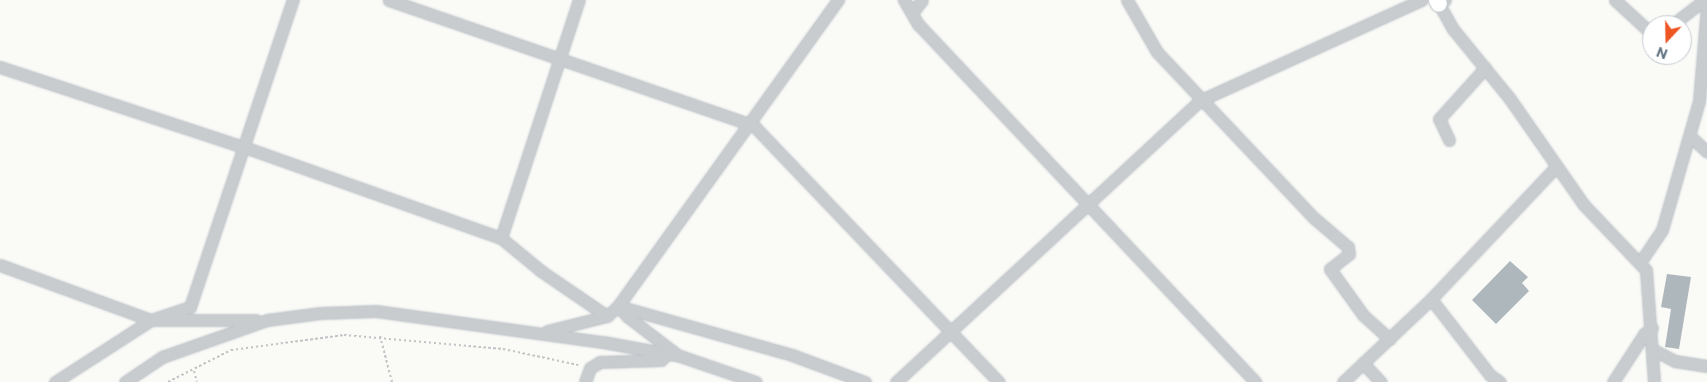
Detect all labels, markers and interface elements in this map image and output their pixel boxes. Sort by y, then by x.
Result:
north arrow [1642,15,1692,65]
text: N [1654,44,1670,63]

